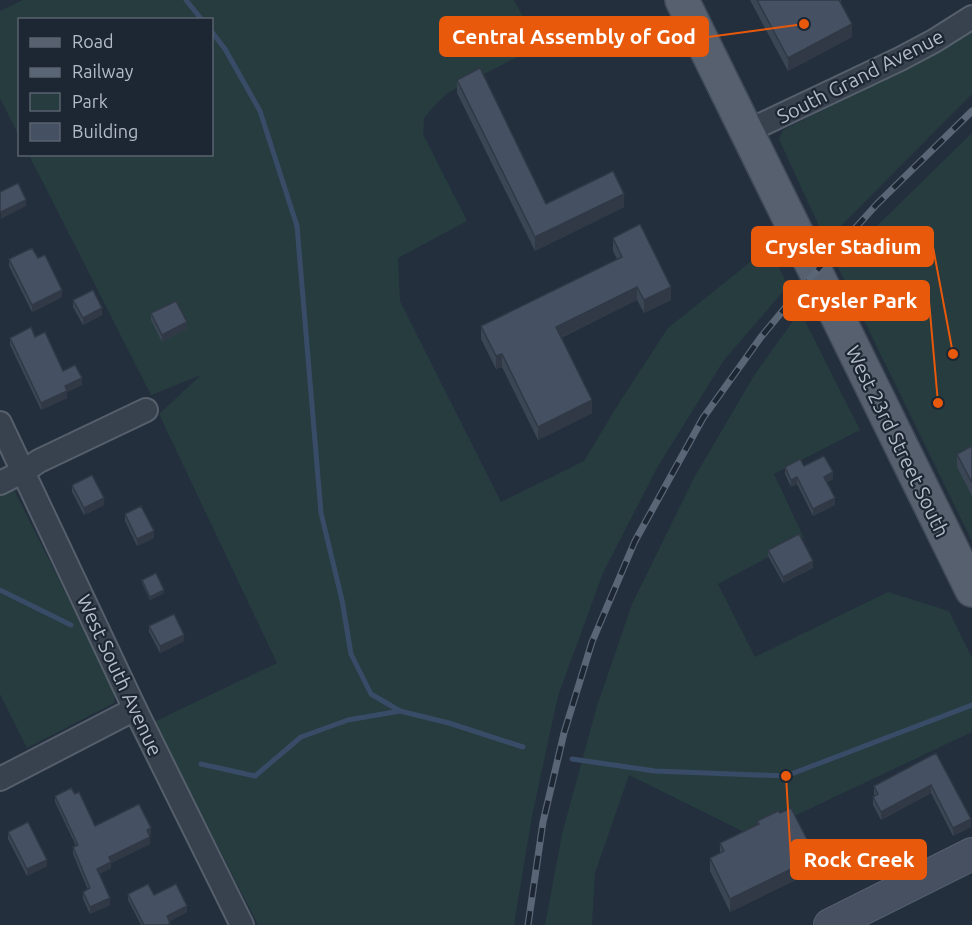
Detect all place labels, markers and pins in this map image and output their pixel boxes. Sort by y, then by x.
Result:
callout: Central Assembly of God [440,17,708,56]
callout: Crysler Stadium [752,227,933,266]
callout: Crysler Park [784,281,929,320]
callout: Rock Creek [791,840,926,879]

